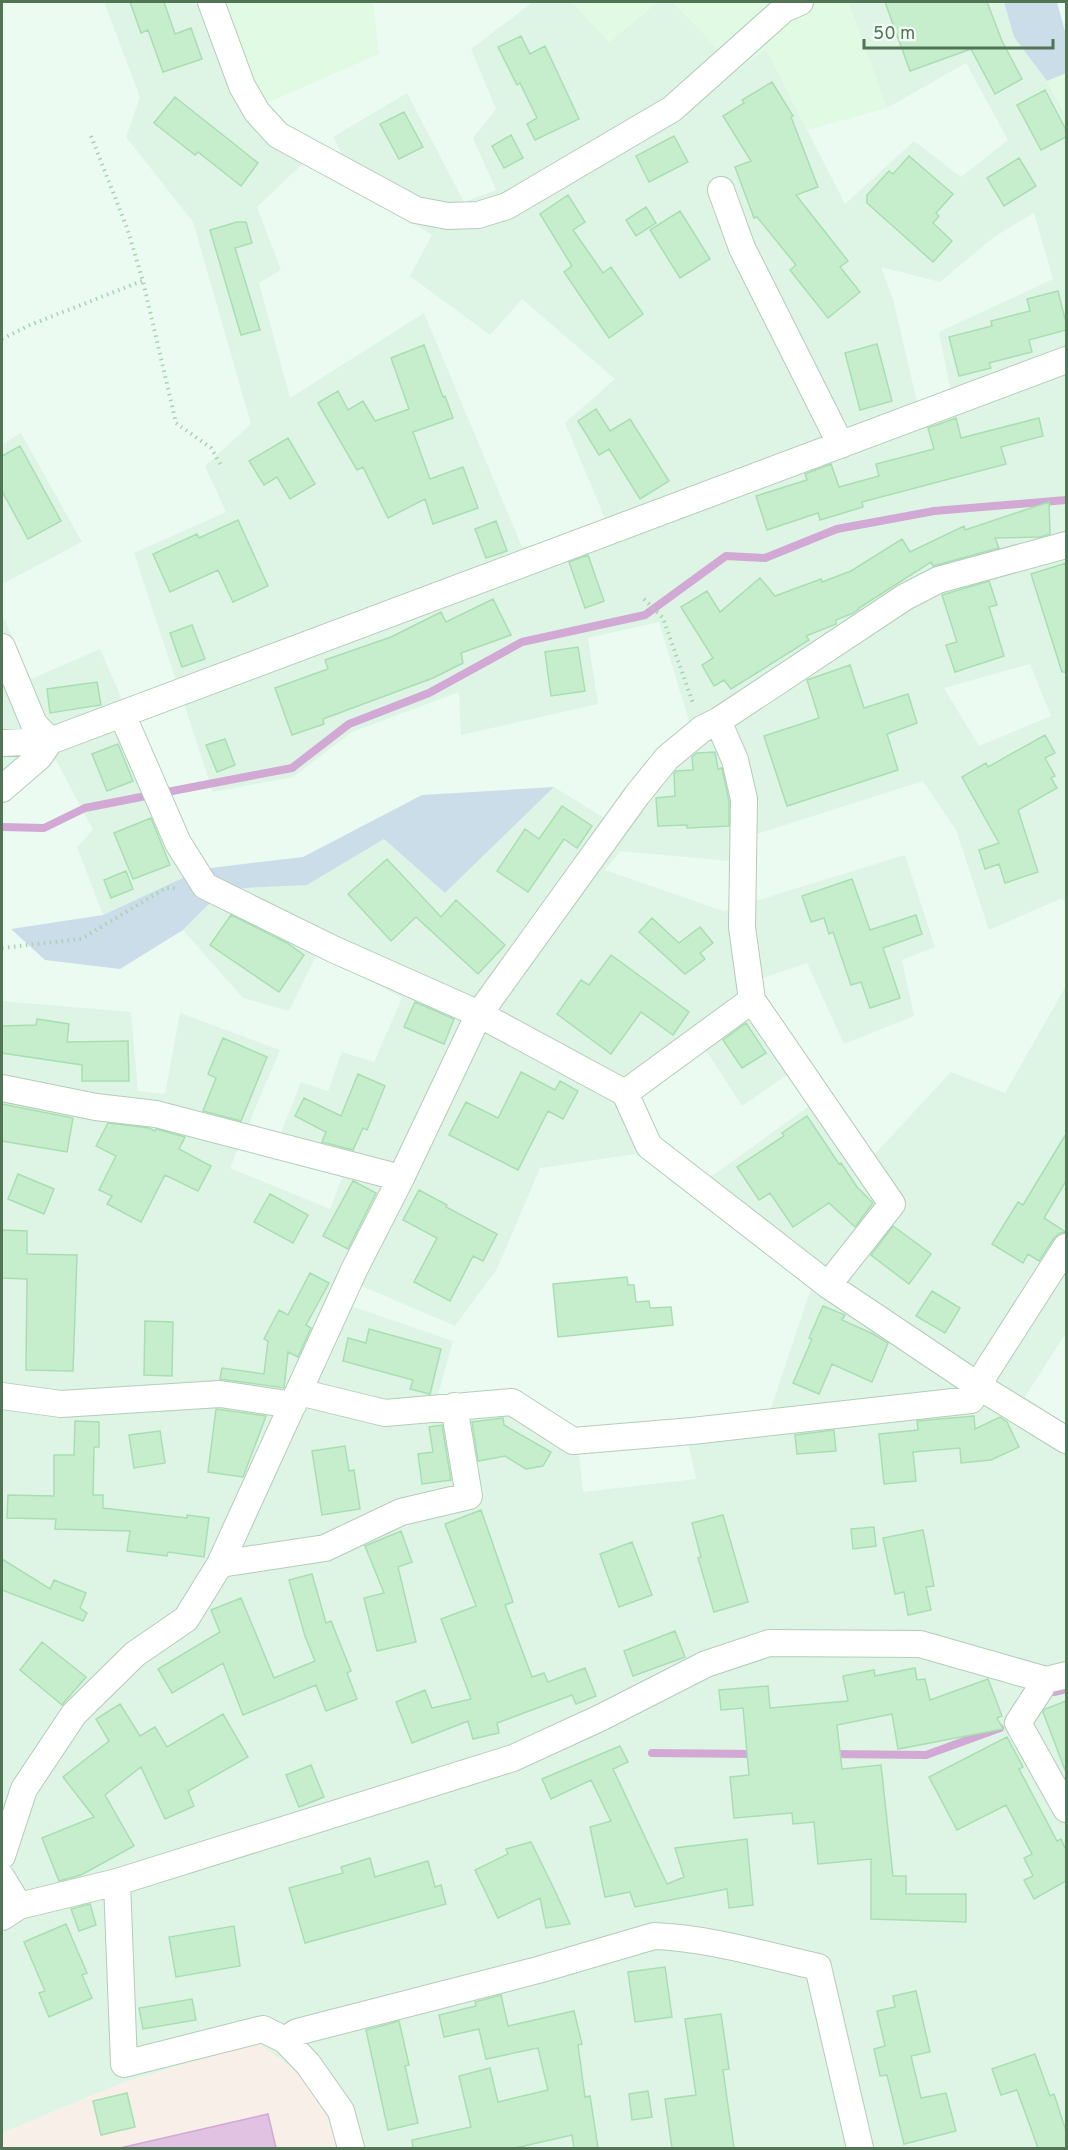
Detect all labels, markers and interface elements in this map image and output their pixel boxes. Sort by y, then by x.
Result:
scale bar [864,12,1053,50]
text: 50 m [873,23,915,46]

